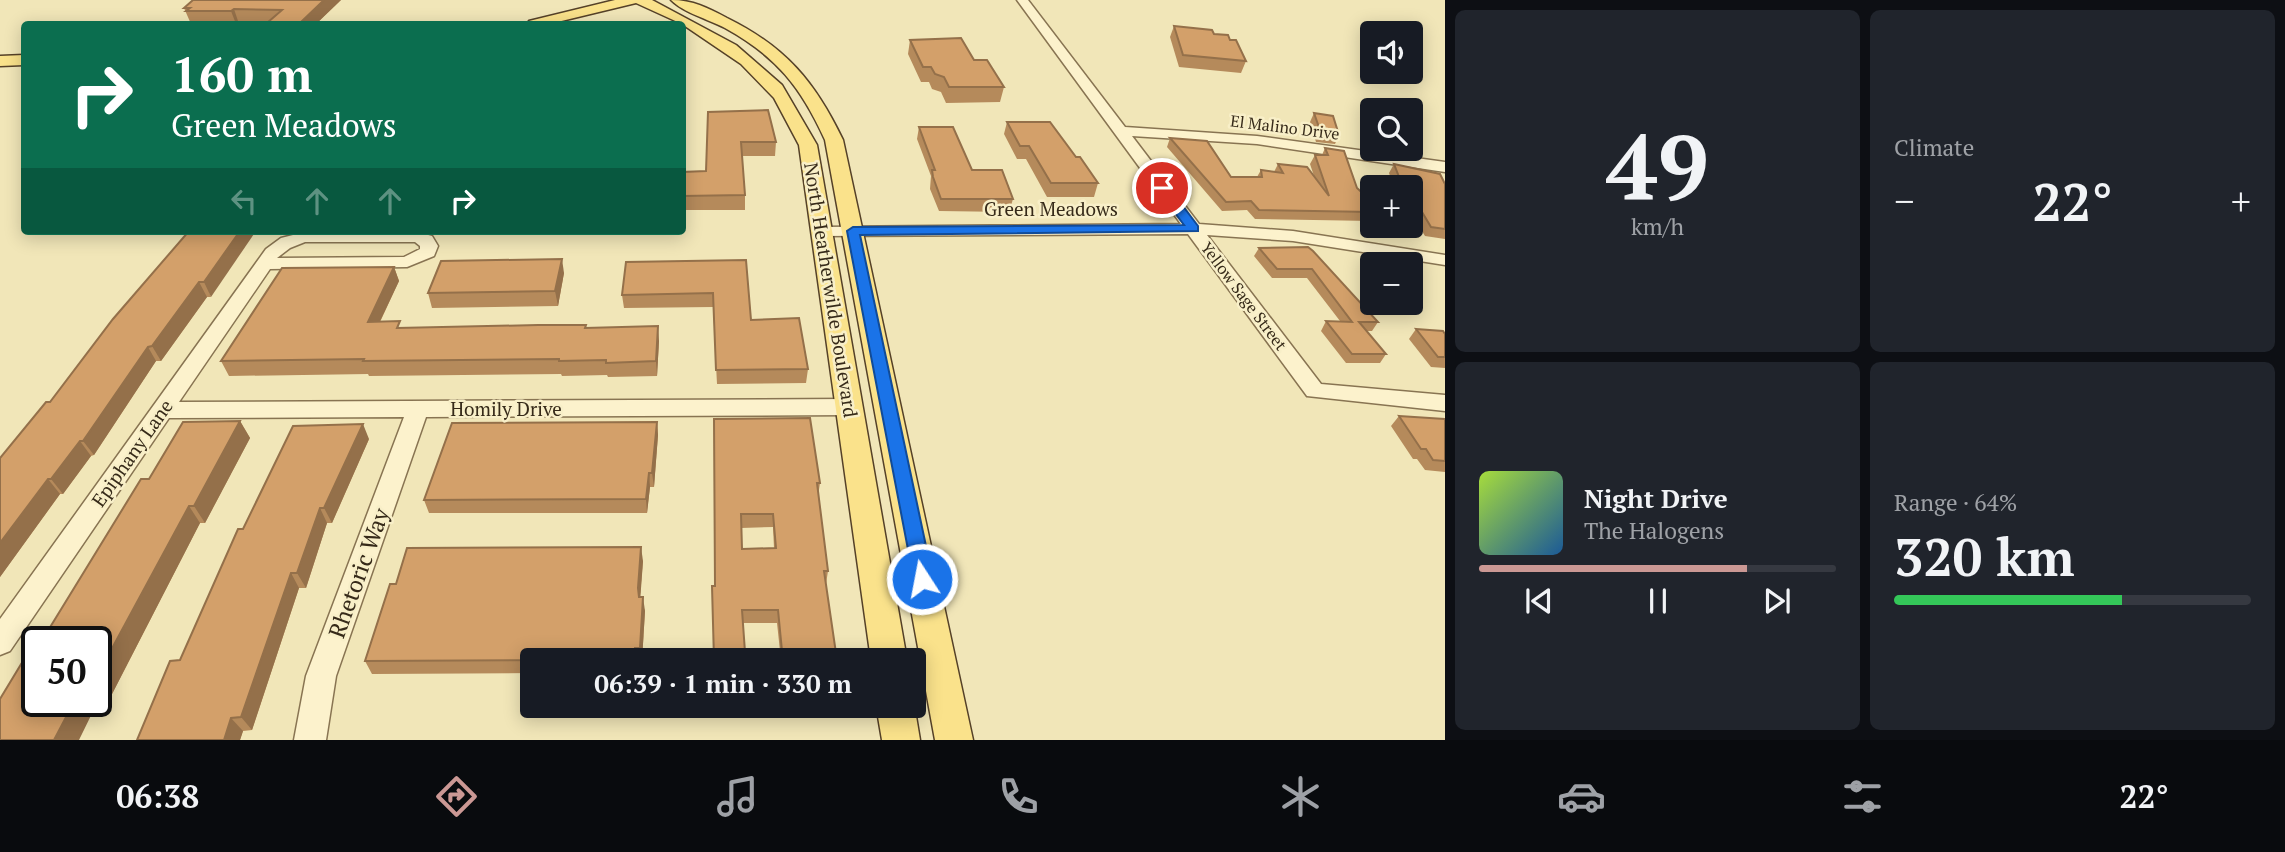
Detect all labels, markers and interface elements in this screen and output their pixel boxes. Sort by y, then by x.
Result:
map controls [1360,21,1423,315]
button: sound [1360,21,1423,84]
text: 160 m [171,41,313,106]
icon: right [56,49,147,140]
button: search [1360,98,1423,161]
text: Green Meadows [171,104,397,146]
text: 49 [1606,105,1709,226]
street label: El Malino Drive [1229,109,1341,145]
text: Climate [1894,132,1974,163]
pin [1132,158,1192,218]
street label: North Heatherwilde Boulevard [799,161,864,420]
text: 22° [2032,167,2113,236]
icon: arrive [1143,169,1181,207]
button: + [1360,175,1423,238]
text: − [1894,176,1914,226]
text: + [2231,176,2251,226]
icon: left [225,182,263,220]
icon: ahead [298,182,336,220]
icon: ahead [371,182,409,220]
icon: right [444,182,482,220]
street label: Green Meadows [984,196,1118,221]
text: km/h [1631,211,1684,242]
street label: Yellow Sage Street [1196,237,1292,355]
button: − [1360,252,1423,315]
street label: Epiphany Lane [85,394,178,511]
street label: Homily Drive [450,396,562,421]
text: Night Drive [1584,481,1728,515]
text: Range · 64% [1894,487,2017,518]
street label: Rhetoric Way [321,503,397,642]
text: The Halogens [1584,515,1724,546]
text: 320 km [1894,522,2075,591]
position arrow [885,542,959,616]
icon: previous [1520,582,1558,620]
icon: pause [1639,582,1677,620]
icon: next [1758,582,1796,620]
speed limit sign: 50 [21,626,112,717]
text: 06:39 · 1 min · 330 m [594,666,852,700]
icon: directions [432,772,481,821]
icon: music [713,772,762,821]
icon: phone [994,772,1043,821]
icon: climate [1276,772,1325,821]
icon: car [1557,772,1606,821]
icon: filters [1838,772,1887,821]
text: 06:38 [116,775,199,817]
text: 22° [2119,775,2169,817]

